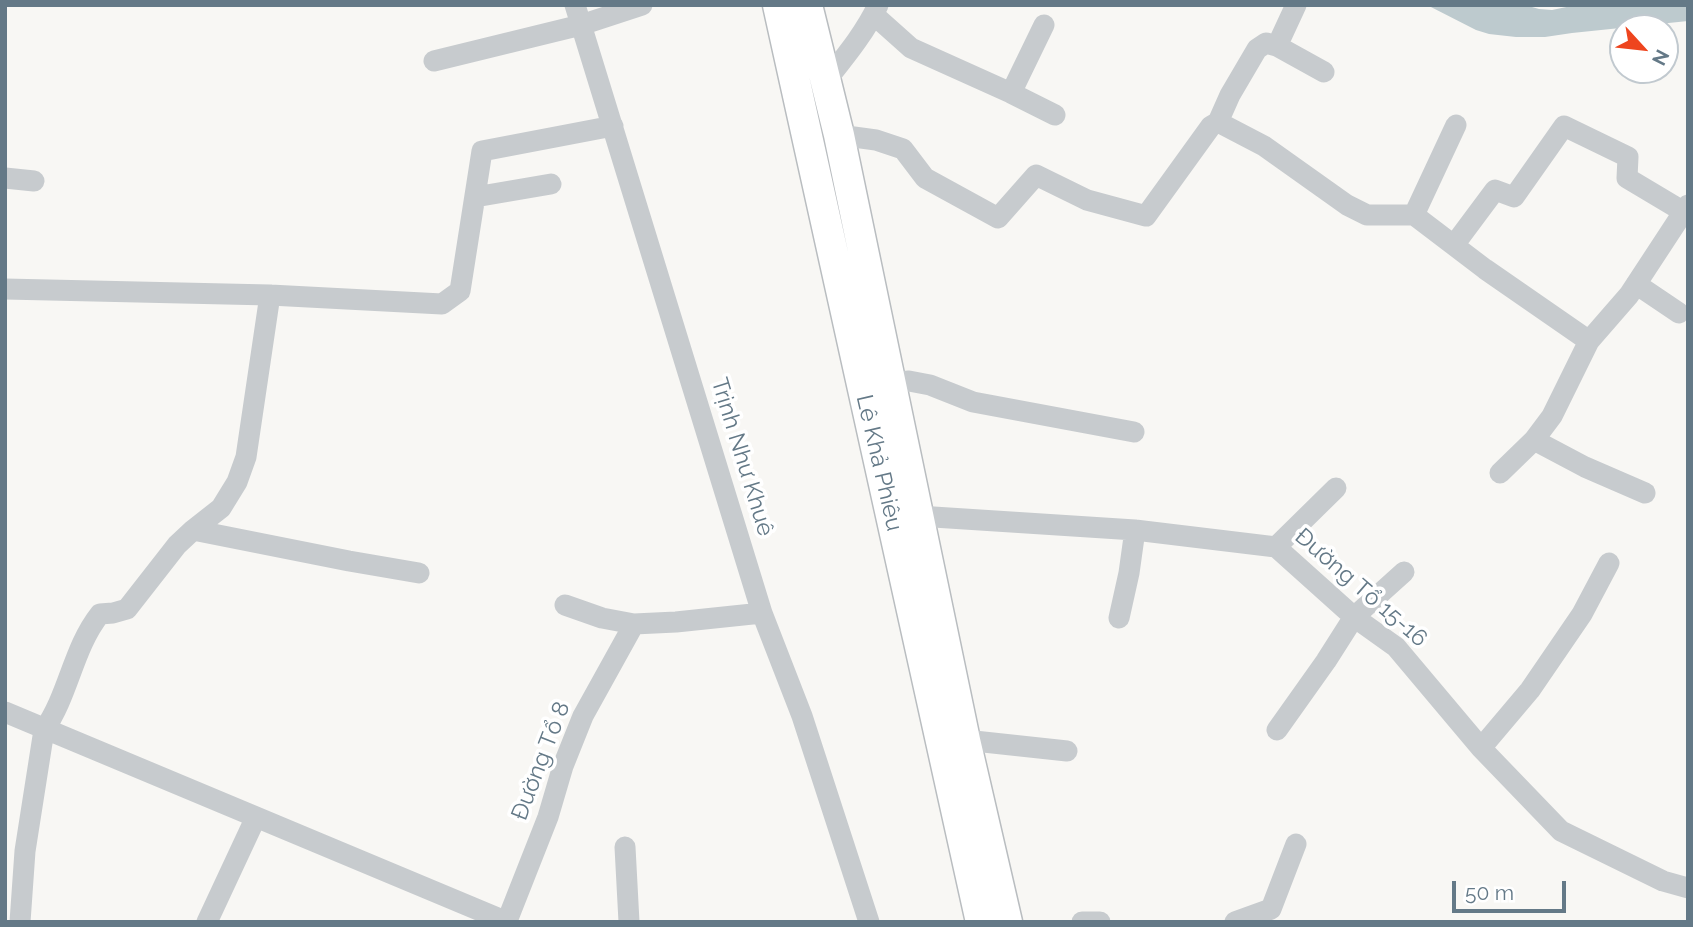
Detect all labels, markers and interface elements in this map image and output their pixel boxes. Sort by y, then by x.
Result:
north arrow [1609,14,1679,84]
text: N [1648,46,1674,69]
street label: Trịnh Như Khuê [705,375,779,539]
street label: Lê Khả Phiêu [850,392,908,534]
street label: Đường Tổ 15-16 [1289,523,1433,653]
street label: Đường Tổ 8 [506,698,576,824]
scale bar [1455,867,1569,911]
text: 50 m [1465,880,1514,905]

